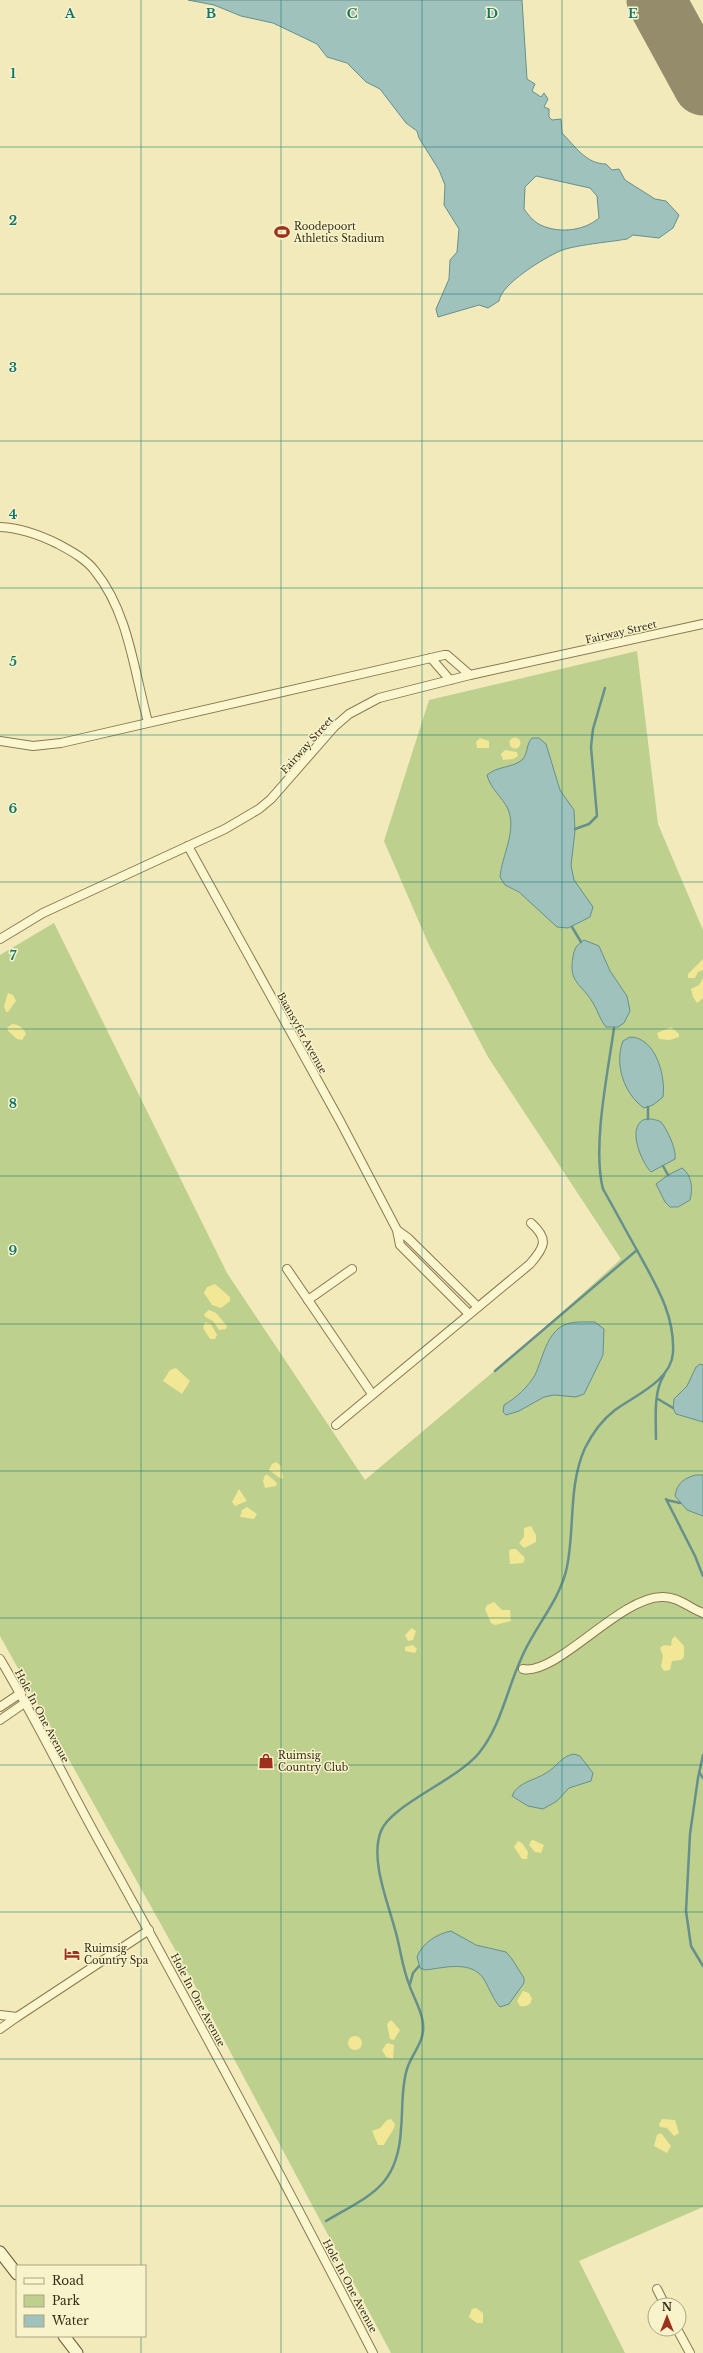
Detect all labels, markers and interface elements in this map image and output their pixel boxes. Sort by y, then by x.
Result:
text: A [64,5,76,22]
text: B [206,5,216,22]
text: C [347,5,358,22]
text: D [486,5,498,22]
text: E [628,5,638,22]
text: 1 [10,65,16,82]
text: 2 [9,212,17,229]
place label: Roodepoort Athletics Stadium [293,220,385,245]
sports icon: Roodepoort Athletics Stadium [273,223,291,241]
text: 3 [9,359,17,376]
text: 4 [9,506,18,523]
street label: Fairway Street [584,617,658,647]
text: 5 [9,653,17,670]
street label: Fairway Street [278,713,336,776]
text: 6 [9,800,18,817]
text: 7 [10,947,17,964]
street label: Baansyfer Avenue [274,990,330,1076]
text: 8 [9,1095,17,1112]
text: 9 [9,1242,18,1259]
street label: Hole In One Avenue [12,1667,72,1765]
place label: Ruimsig Country Club [278,1749,349,1774]
shop icon: Ruimsig Country Club [257,1752,275,1770]
place label: Ruimsig Country Spa [84,1942,149,1967]
hotel icon: Ruimsig Country Spa [63,1945,81,1963]
street label: Hole In One Avenue [168,1951,228,2049]
street label: Hole In One Avenue [320,2237,380,2335]
legend [16,2265,146,2337]
text: Road [52,2273,84,2288]
text: Park [52,2293,80,2308]
north arrow [647,2297,687,2337]
text: N [662,2300,673,2314]
text: Water [51,2313,89,2328]

